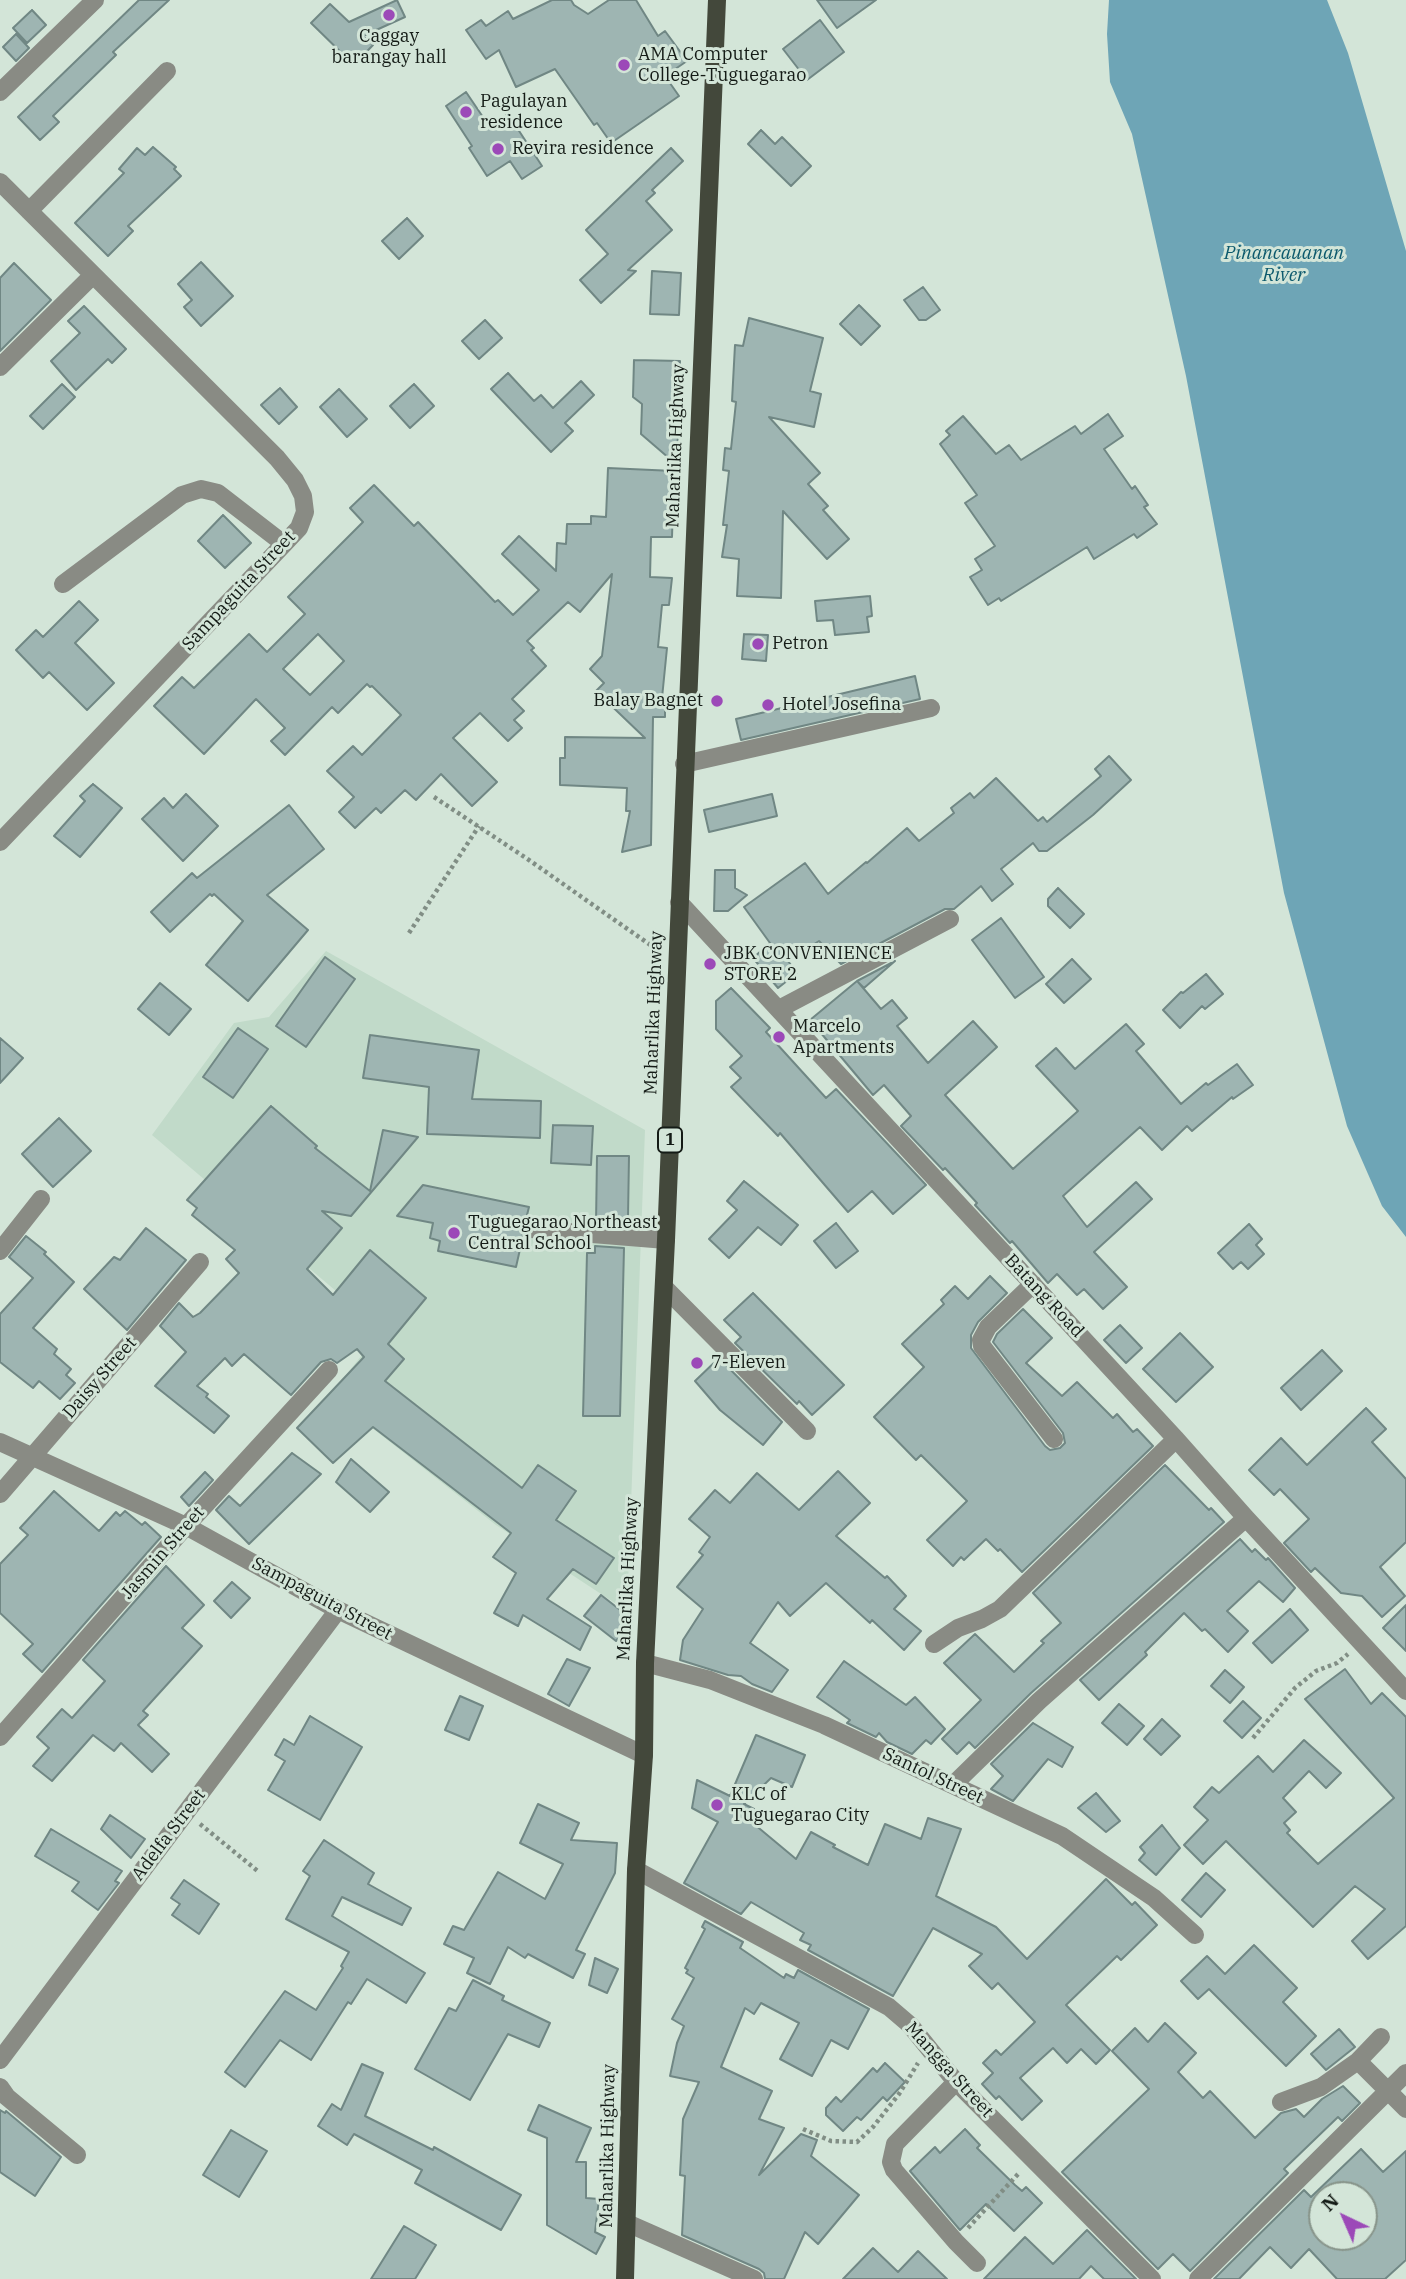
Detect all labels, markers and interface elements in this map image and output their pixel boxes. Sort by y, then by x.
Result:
marker: Caggay barangay hall [381,7,397,23]
place label: Caggay barangay hall [331,26,447,68]
place label: AMA Computer College-Tuguegarao [638,44,806,86]
marker: AMA Computer College-Tuguegarao [616,57,632,73]
place label: Pagulayan residence [480,91,567,134]
marker: Pagulayan residence [458,104,474,120]
place label: Revira residence [512,138,654,160]
marker: Revira residence [490,141,506,157]
water label: Pinancauanan River [1224,243,1344,287]
street label: Maharlika Highway [662,364,690,528]
street label: Sampaguita Street [178,527,300,655]
place label: Petron [772,633,829,655]
marker: Petron [750,636,766,652]
place label: Balay Bagnet [593,690,703,712]
marker: Balay Bagnet [709,693,725,709]
place label: Hotel Josefina [782,694,901,716]
marker: Hotel Josefina [760,697,776,713]
street label: Maharlika Highway [640,931,668,1095]
place label: JBK CONVENIENCE STORE 2 [724,943,892,986]
marker: JBK CONVENIENCE STORE 2 [702,956,718,972]
place label: Marcelo Apartments [793,1016,894,1058]
marker: Marcelo Apartments [771,1029,787,1045]
road number: 1 [658,1128,682,1152]
place label: Tuguegarao Northeast Central School [468,1212,657,1254]
marker: Tuguegarao Northeast Central School [446,1225,462,1241]
street label: Batang Road [1000,1250,1088,1342]
street label: Daisy Street [59,1333,141,1423]
place label: 7-Eleven [711,1352,786,1374]
marker: 7-Eleven [689,1355,705,1371]
street label: Maharlika Highway [613,1497,643,1661]
street label: Jasmin Street [117,1502,209,1604]
street label: Sampaguita Street [248,1553,396,1645]
street label: Santol Street [879,1743,987,1809]
place label: KLC of Tuguegarao City [731,1784,869,1826]
street label: Adelfa Street [128,1785,210,1885]
marker: KLC of Tuguegarao City [709,1797,725,1813]
street label: Mangga Street [900,2018,998,2122]
street label: Maharlika Highway [596,2064,620,2228]
north arrow [1308,2181,1378,2251]
text: N [1316,2188,1344,2216]

